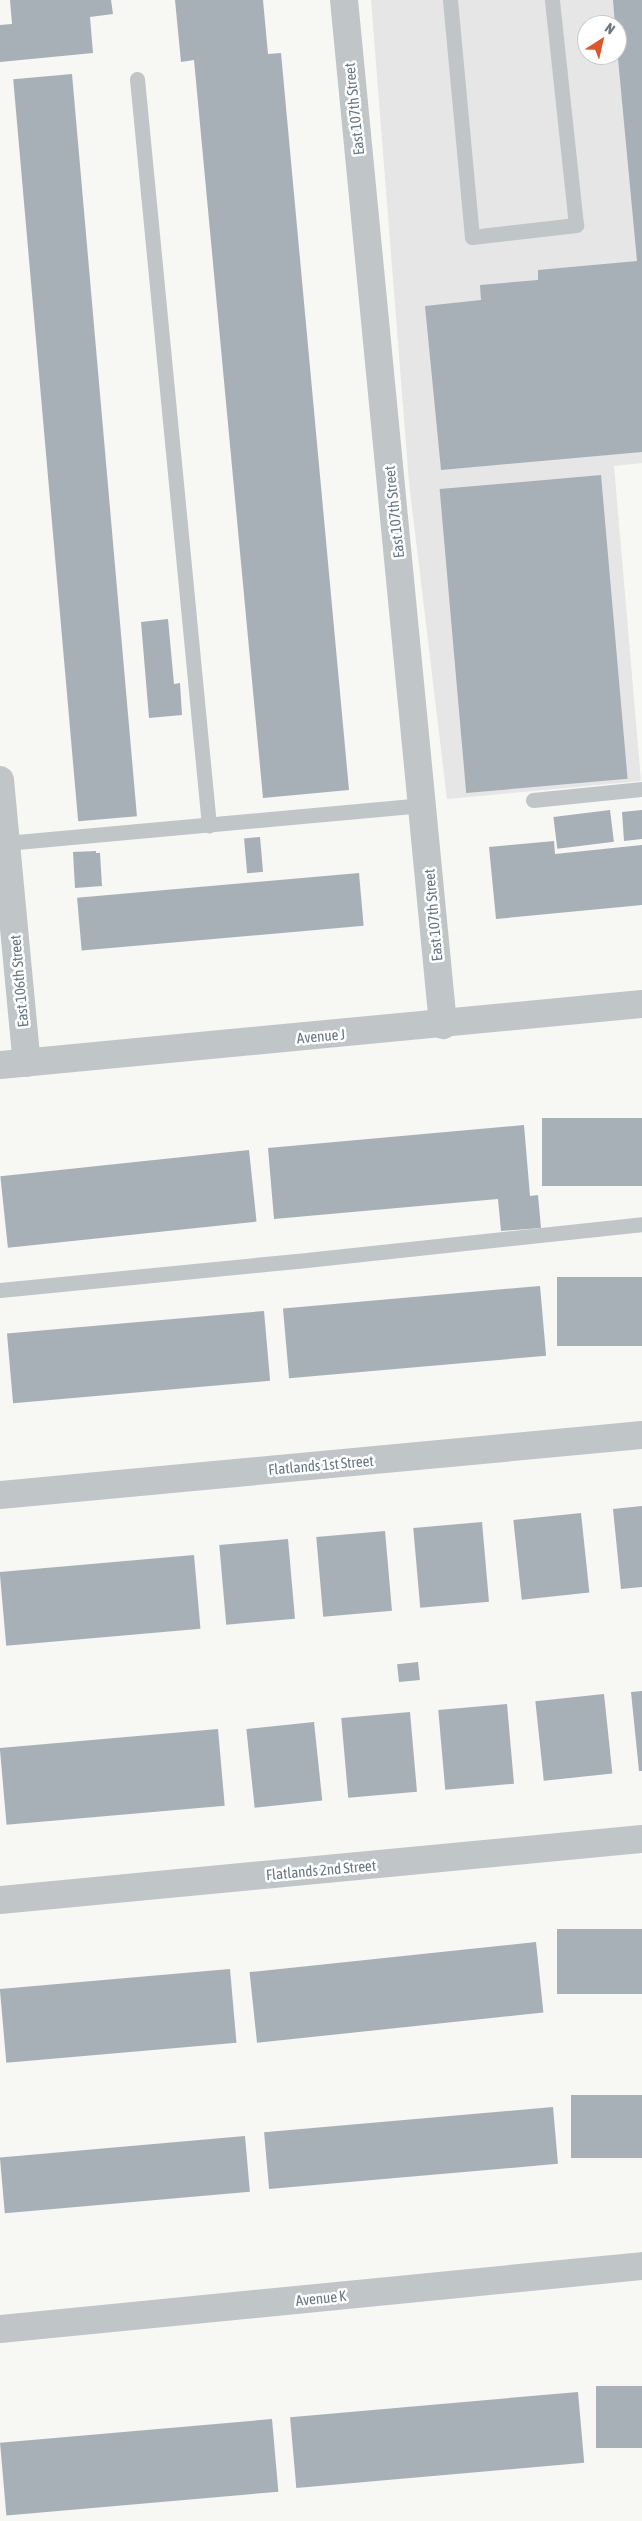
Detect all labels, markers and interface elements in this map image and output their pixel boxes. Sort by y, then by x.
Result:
north arrow [577,15,627,65]
text: N [602,20,618,37]
street label: East 107th Street [340,62,368,156]
street label: East 107th Street [380,465,408,559]
street label: East 107th Street [420,868,446,962]
street label: East 106th Street [6,934,32,1028]
street label: Avenue J [296,1025,346,1047]
street label: Flatlands 1st Street [268,1451,374,1479]
street label: Flatlands 2nd Street [265,1856,377,1884]
street label: Avenue K [295,2286,347,2310]

